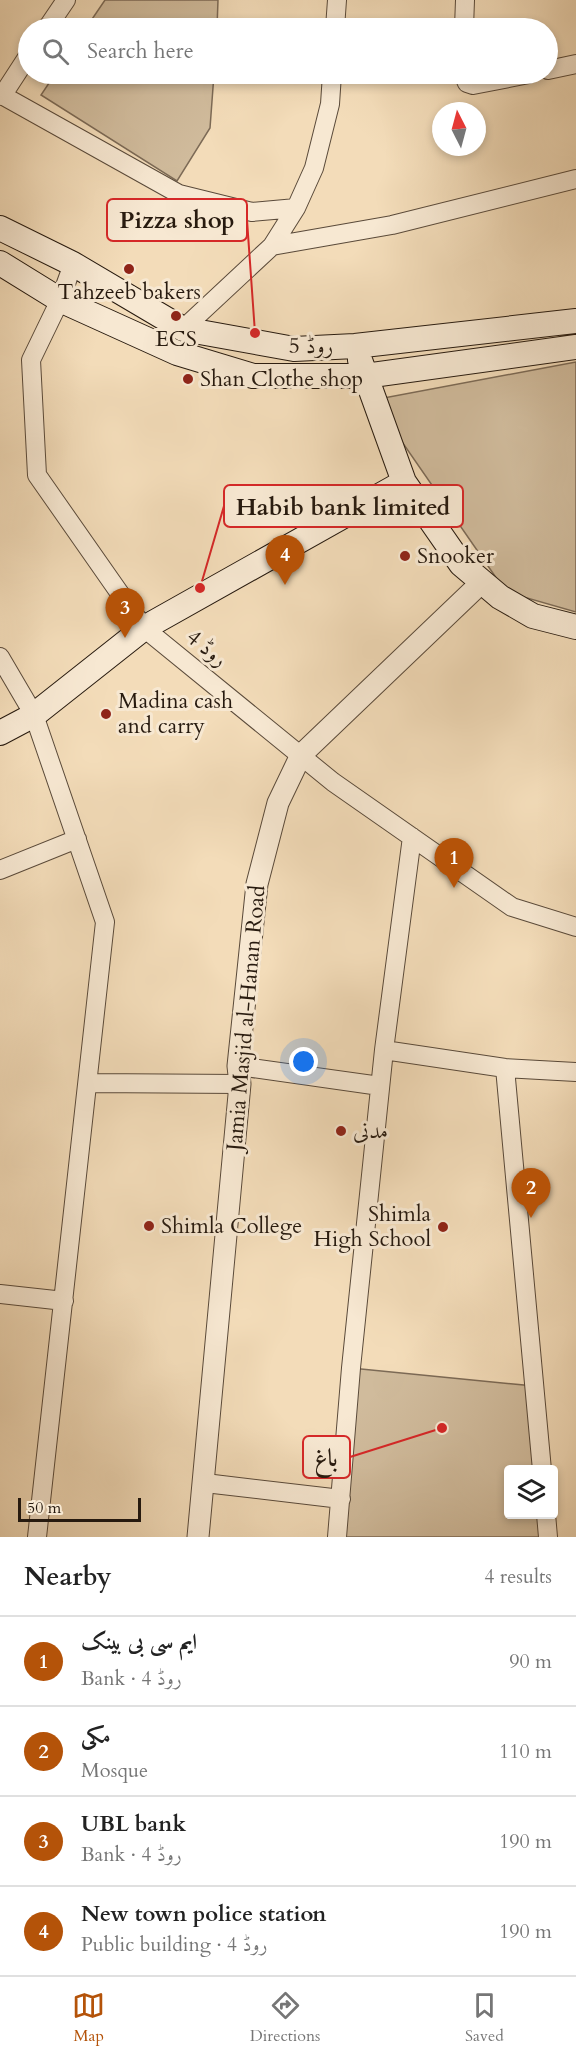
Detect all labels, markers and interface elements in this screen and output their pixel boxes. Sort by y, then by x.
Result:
search box [18,18,558,84]
icon: search [39,35,72,68]
text: Search here [87,36,194,66]
north arrow [432,102,486,156]
callout: Pizza shop [107,199,247,241]
text: Pizza shop [119,204,235,237]
marker: Tahzeeb bakers [122,262,136,276]
place label: Tahzeeb bakers [57,277,201,307]
marker: ECS [169,309,183,323]
place label: ECS [155,324,197,354]
street label: روڈ 5 [288,331,334,361]
place label: Shan Clothe shop [200,364,363,394]
marker: Shan Clothe shop [181,372,195,386]
callout: Habib bank limited [224,485,463,527]
text: Habib bank limited [236,491,451,524]
pin: 4 [266,536,304,585]
place label: Snooker [417,541,495,571]
marker: Snooker [398,549,412,563]
pin: 3 [106,588,144,638]
street label: روڈ 4 [180,622,234,674]
place label: Madina cash and carry [118,686,233,741]
marker: Madina cash and carry [99,707,113,721]
pin: 1 [434,838,474,888]
street label: Jamia Masjid al-Hanan Road [219,884,273,1155]
your location [289,1047,318,1076]
place label: مدنی [353,1116,388,1146]
marker: مدنی [334,1124,348,1138]
pin: 2 [512,1168,550,1218]
place label: Shimla High School [314,1199,431,1254]
place label: Shimla College [161,1211,302,1241]
marker: Shimla College [142,1219,156,1233]
marker: Shimla High School [436,1220,450,1234]
callout: باغ [303,1436,350,1478]
text: باغ [314,1442,338,1478]
map controls [504,1465,558,1519]
button: layers [504,1465,558,1519]
scale bar [18,1495,141,1522]
text: 50 m [27,1497,61,1519]
text: Nearby [24,1559,112,1594]
text: 4 results [484,1563,552,1590]
text: ایم سی بی بینک [81,1627,197,1657]
text: 1 [38,1648,49,1675]
text: 90 m [509,1648,552,1675]
text: Bank · روڈ 4 [81,1665,182,1692]
text: مکی [81,1721,111,1751]
text: 2 [38,1738,49,1765]
text: 110 m [499,1738,552,1765]
text: Mosque [81,1757,148,1784]
text: UBL bank [81,1809,186,1839]
text: 3 [38,1828,49,1855]
text: 190 m [499,1828,552,1855]
text: Bank · روڈ 4 [81,1841,182,1868]
text: New town police station [81,1899,326,1929]
text: 4 [38,1918,49,1945]
text: 190 m [499,1918,552,1945]
text: Public building · روڈ 4 [81,1931,267,1958]
tab: Map [72,1989,105,2047]
tab: Directions [250,1989,320,2047]
tab: Saved [465,1989,504,2047]

